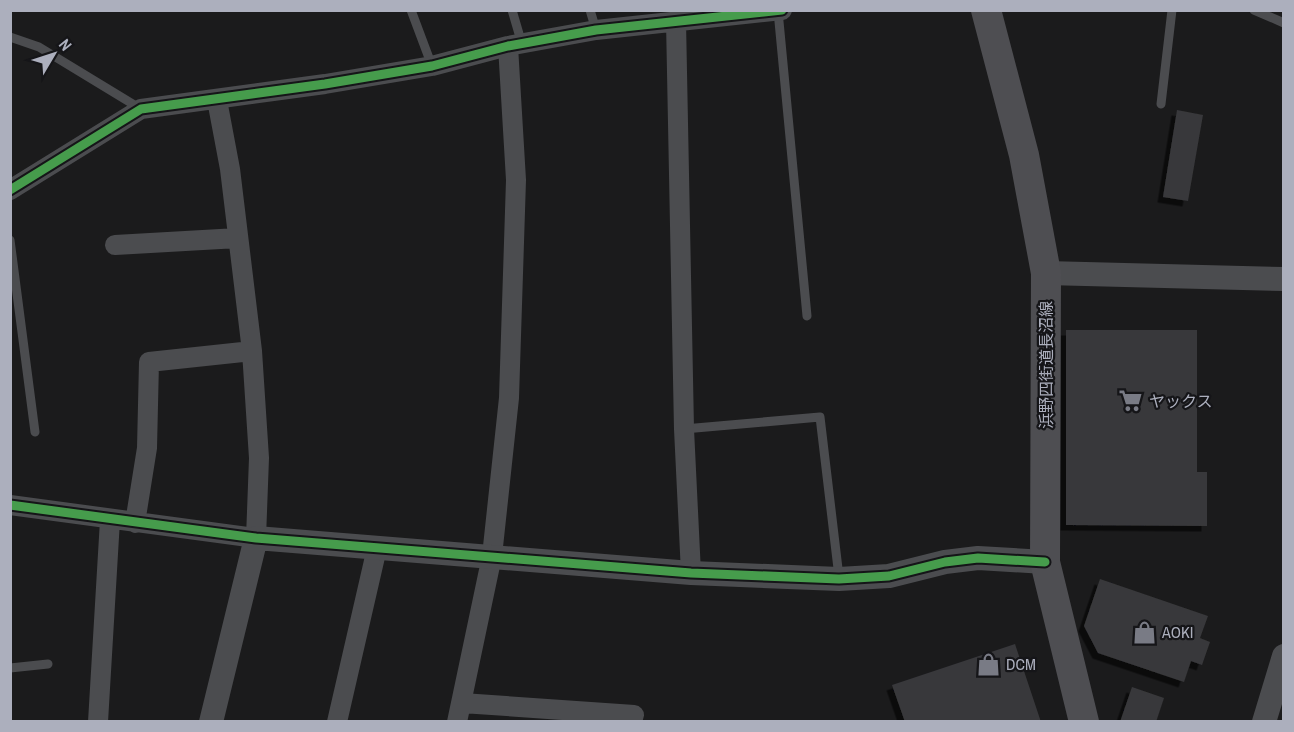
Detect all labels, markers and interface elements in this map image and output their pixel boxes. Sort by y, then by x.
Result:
north arrow [24,24,84,84]
text: N [54,34,77,55]
street label: 浜野四街道長沼線 [1035,301,1057,429]
supermarket icon: ヤックス [1118,388,1144,414]
place label: ヤックス [1149,390,1213,412]
shop icon: AOKI [1131,619,1157,645]
place label: AOKI [1161,621,1193,643]
shop icon: DCM [975,651,1001,677]
place label: DCM [1006,653,1036,675]

